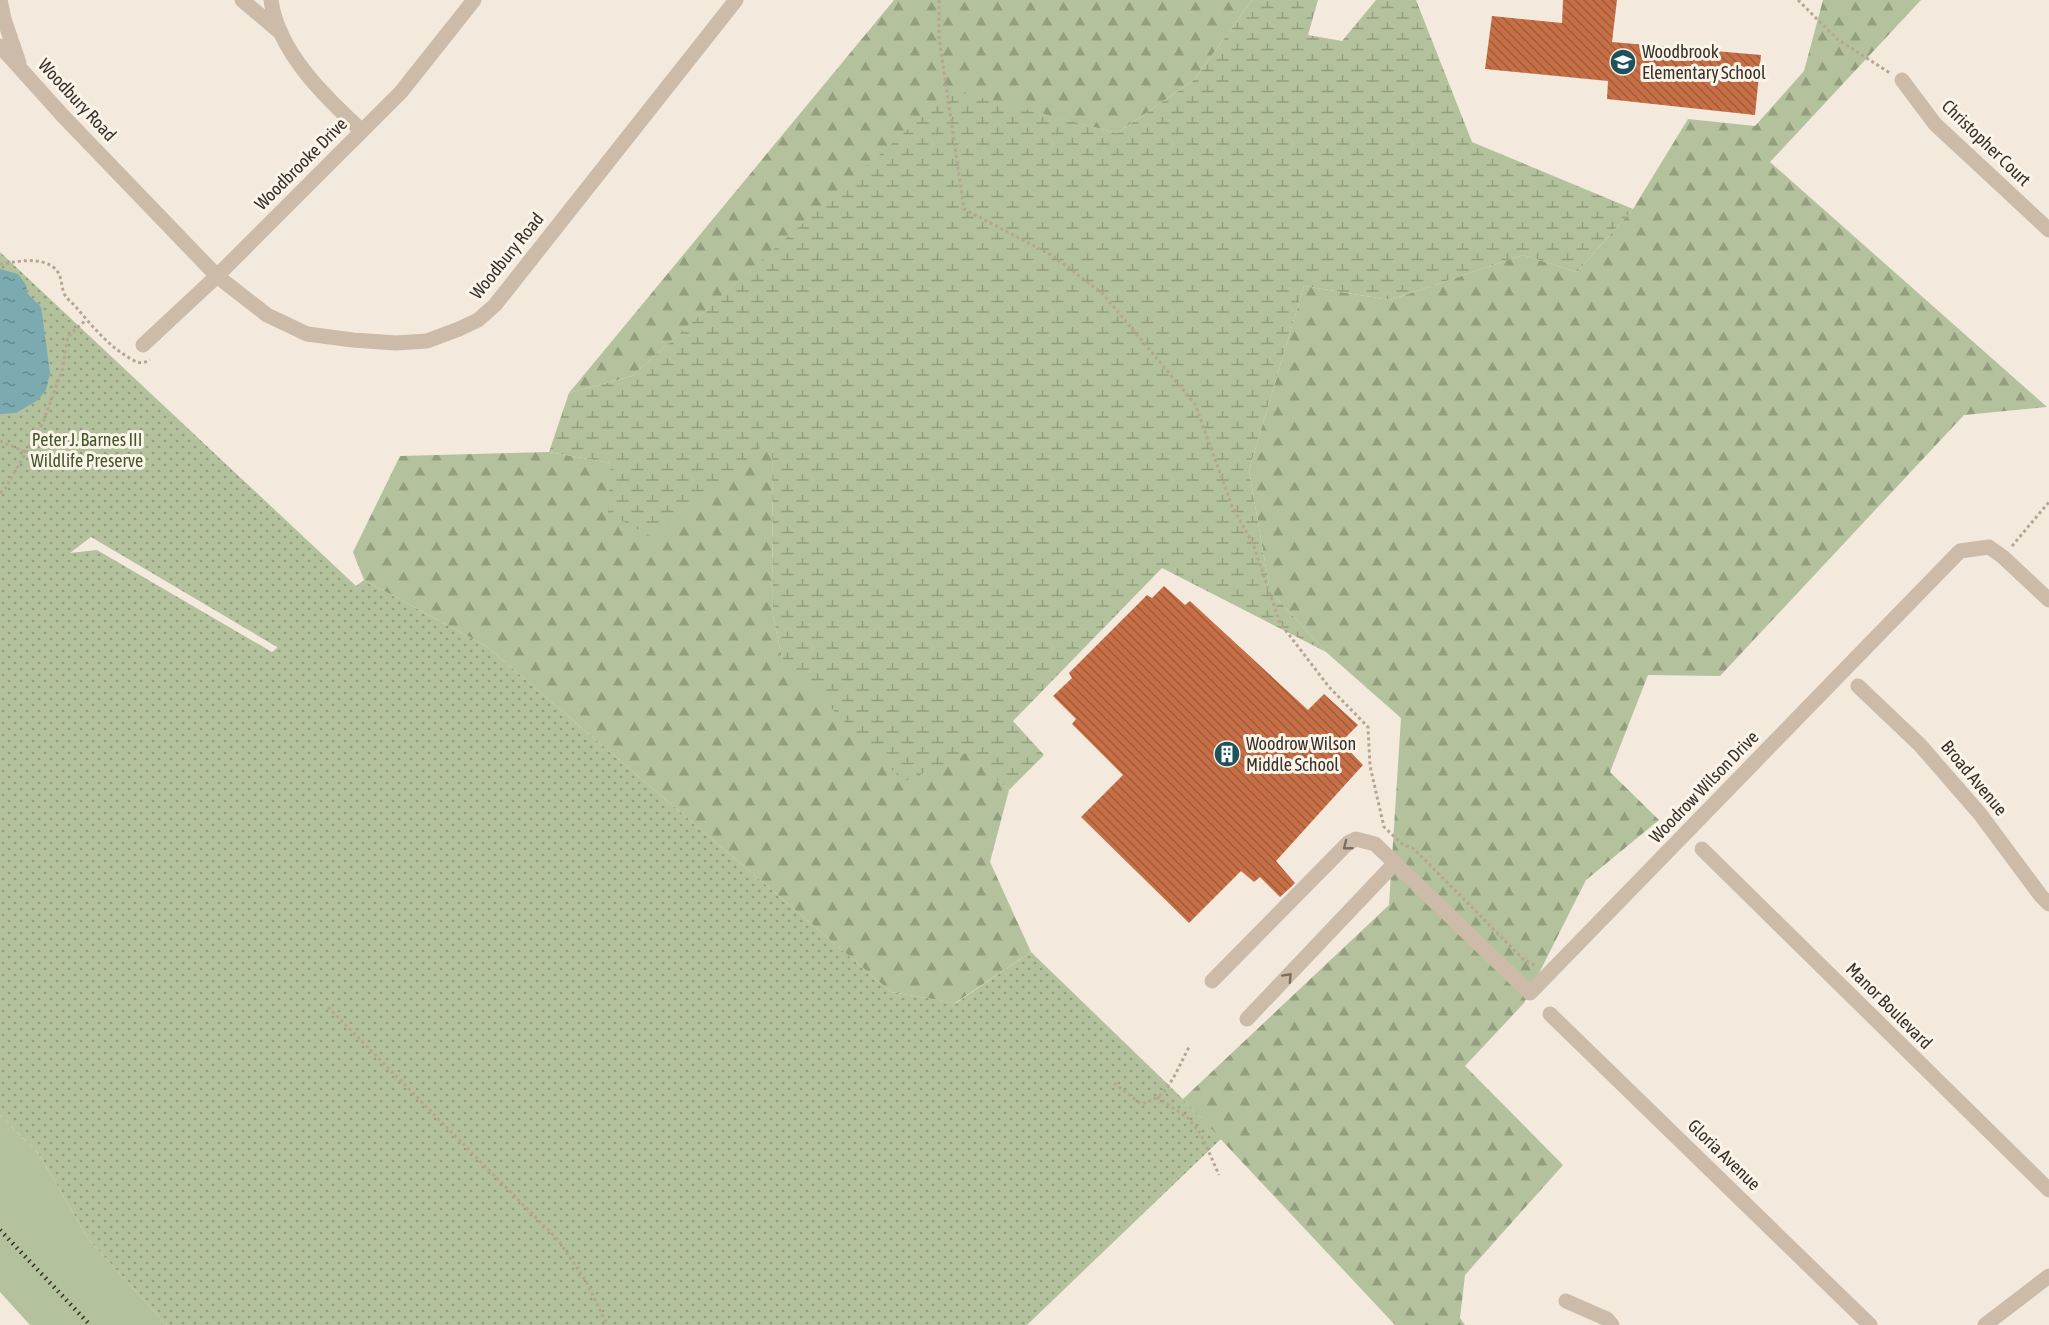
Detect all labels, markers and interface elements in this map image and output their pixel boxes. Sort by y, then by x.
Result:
place label: Woodbrook Elementary School [1642,41,1766,83]
school or university icon: Woodbrook Elementary School [1608,47,1638,77]
street label: Woodbury Road [34,54,121,145]
street label: Christopher Court [1938,95,2035,190]
street label: Woodbrooke Drive [250,113,351,214]
street label: Woodbury Road [465,208,548,303]
park label: Peter J. Barnes III Wildlife Preserve [31,429,143,471]
street label: Woodrow Wilson Drive [1645,726,1762,847]
place label: Woodrow Wilson Middle School [1246,733,1356,775]
street label: Broad Avenue [1937,736,2012,819]
building icon: Woodrow Wilson Middle School [1212,739,1242,769]
one-way arrow [1343,838,1354,849]
street label: Manor Boulevard [1842,958,1937,1053]
one-way arrow [1280,973,1291,984]
street label: Gloria Avenue [1684,1115,1765,1194]

